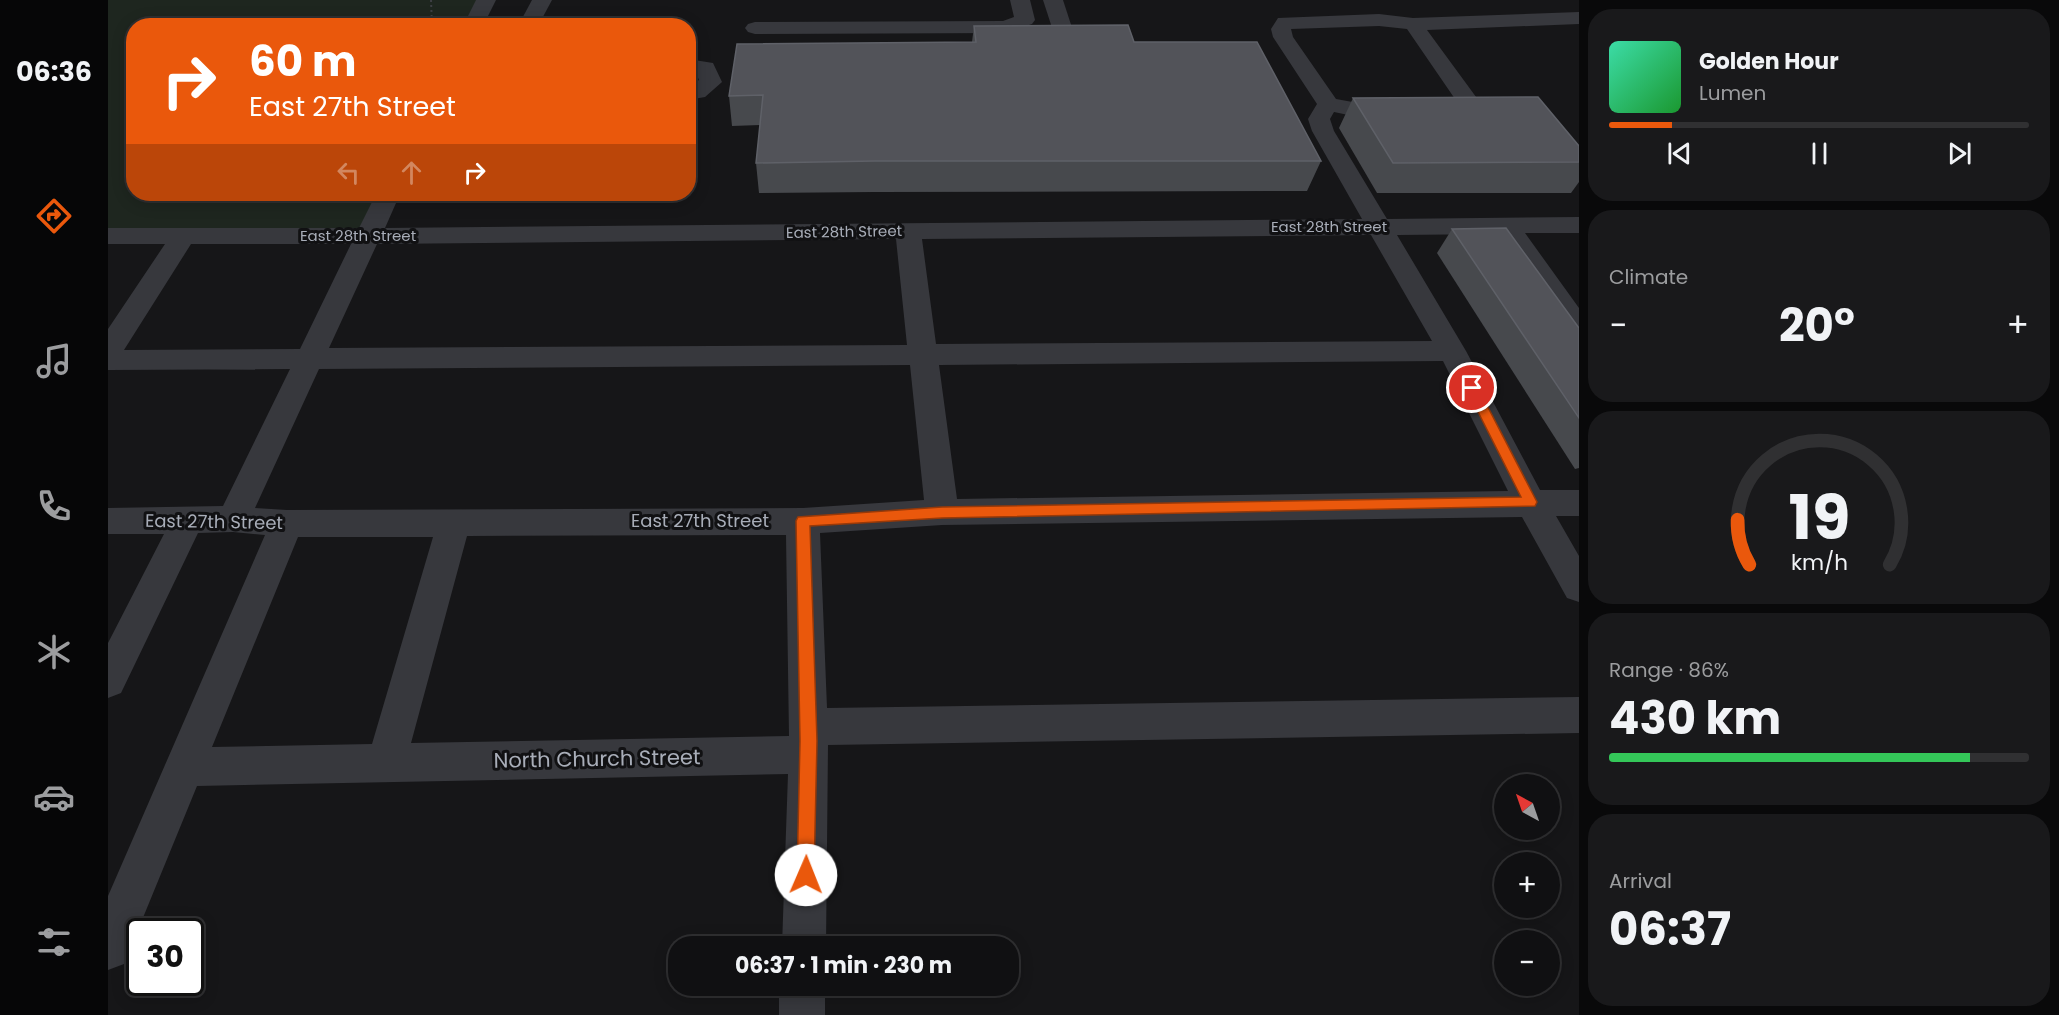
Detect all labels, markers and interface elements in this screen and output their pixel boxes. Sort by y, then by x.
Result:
text: 60 m [249,32,357,91]
icon: right [150,42,228,120]
text: Golden Hour [1699,46,1839,77]
text: 06:36 [16,53,92,90]
text: Lumen [1699,79,1766,107]
text: East 27th Street [249,88,456,125]
icon: previous [1663,137,1696,170]
icon: pause [1803,137,1836,170]
icon: next [1943,137,1976,170]
icon: left [332,156,365,189]
icon: ahead [395,156,428,189]
icon: right [458,156,491,189]
icon: directions [33,195,75,237]
street label: East 28th Street [1271,216,1387,237]
street label: East 28th Street [786,220,902,243]
street label: East 28th Street [300,225,416,246]
text: Climate [1609,263,1688,291]
text: 20° [1779,294,1855,357]
text: − [1609,302,1627,349]
text: + [2006,302,2029,349]
icon: music [33,340,75,382]
pin [1446,362,1497,413]
icon: arrive [1455,371,1488,404]
text: 19 [1788,473,1850,561]
icon: phone [33,485,75,527]
street label: East 27th Street [145,508,283,535]
street label: East 27th Street [631,508,769,533]
text: km/h [1790,547,1848,578]
icon: climate [33,631,75,673]
text: Range · 86% [1609,656,1729,684]
text: 430 km [1609,687,1781,750]
street label: North Church Street [493,742,701,775]
north arrow [1494,774,1560,840]
map controls [1494,774,1560,996]
icon: car [33,776,75,818]
position arrow [774,843,838,907]
button: + [1494,852,1560,918]
text: Arrival [1609,867,1672,895]
text: 06:37 [1609,898,1731,961]
speed limit sign: 30 [126,918,204,996]
icon: filters [33,921,75,963]
button: − [1494,930,1560,996]
text: 06:37 · 1 min · 230 m [735,950,952,981]

